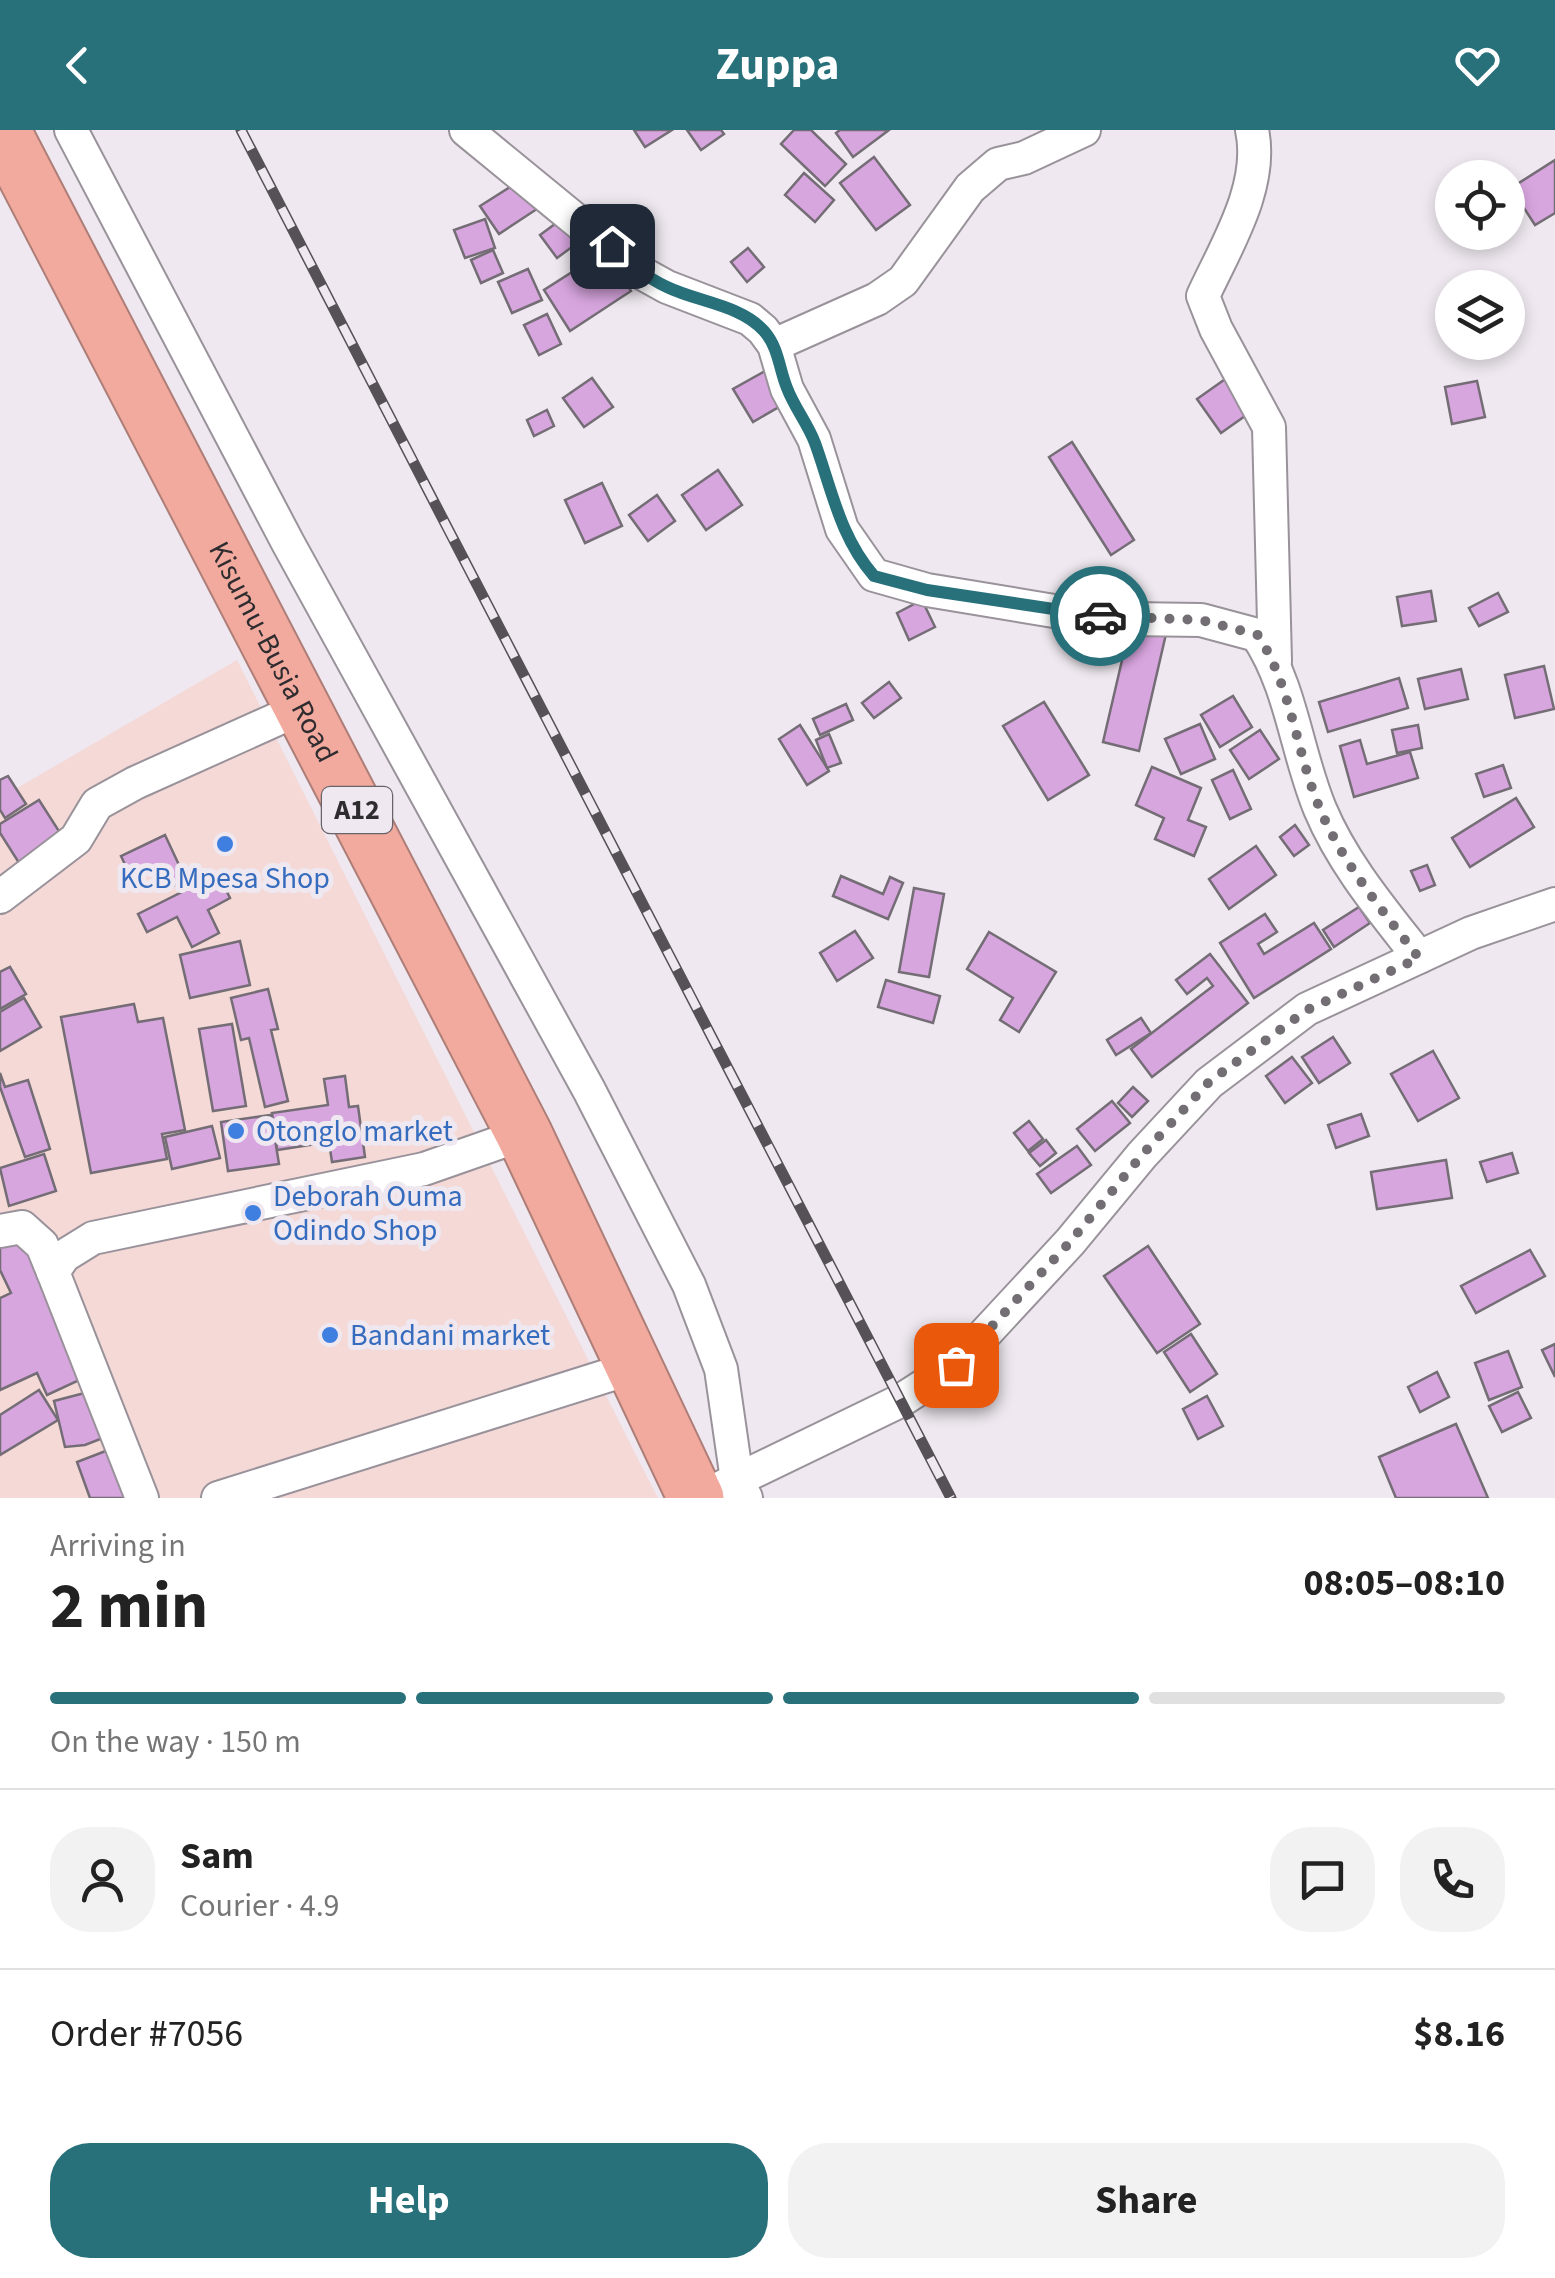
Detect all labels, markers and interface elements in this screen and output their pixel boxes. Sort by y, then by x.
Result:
text: Zuppa [715,33,840,97]
icon: back [50,38,105,93]
icon: heart [1450,38,1505,93]
map controls [1435,160,1525,360]
button: locate [1435,160,1525,250]
pin [570,204,655,289]
icon: home [585,219,640,274]
button: layers [1435,270,1525,360]
street label: Kisumu-Busia Road [198,534,349,770]
courier [1050,566,1150,666]
icon: car [1073,589,1128,644]
road number: A12 [322,787,392,833]
marker: KCB Mpesa Shop [214,833,236,855]
place label: KCB Mpesa Shop [120,857,330,900]
place label: Otonglo market [256,1110,453,1153]
marker: Otonglo market [225,1120,247,1142]
place label: Deborah Ouma Odindo Shop [273,1175,463,1252]
marker: Deborah Ouma Odindo Shop [242,1202,264,1224]
place label: Bandani market [350,1314,550,1357]
pin [914,1323,999,1408]
marker: Bandani market [319,1324,341,1346]
icon: bag [929,1338,984,1393]
text: Arriving in [50,1523,186,1569]
text: 08:05–08:10 [1303,1556,1505,1610]
text: 2 min [50,1560,208,1653]
text: On the way · 150 m [50,1719,301,1765]
button: person [50,1827,155,1932]
button: chat [1270,1827,1375,1932]
button: phone [1400,1827,1505,1932]
text: Sam [180,1829,254,1883]
text: Courier · 4.9 [180,1883,340,1929]
text: Order #7056 [50,2007,243,2061]
text: $8.16 [1413,2007,1505,2061]
button: Help [50,2143,768,2258]
button: Share [788,2143,1505,2258]

